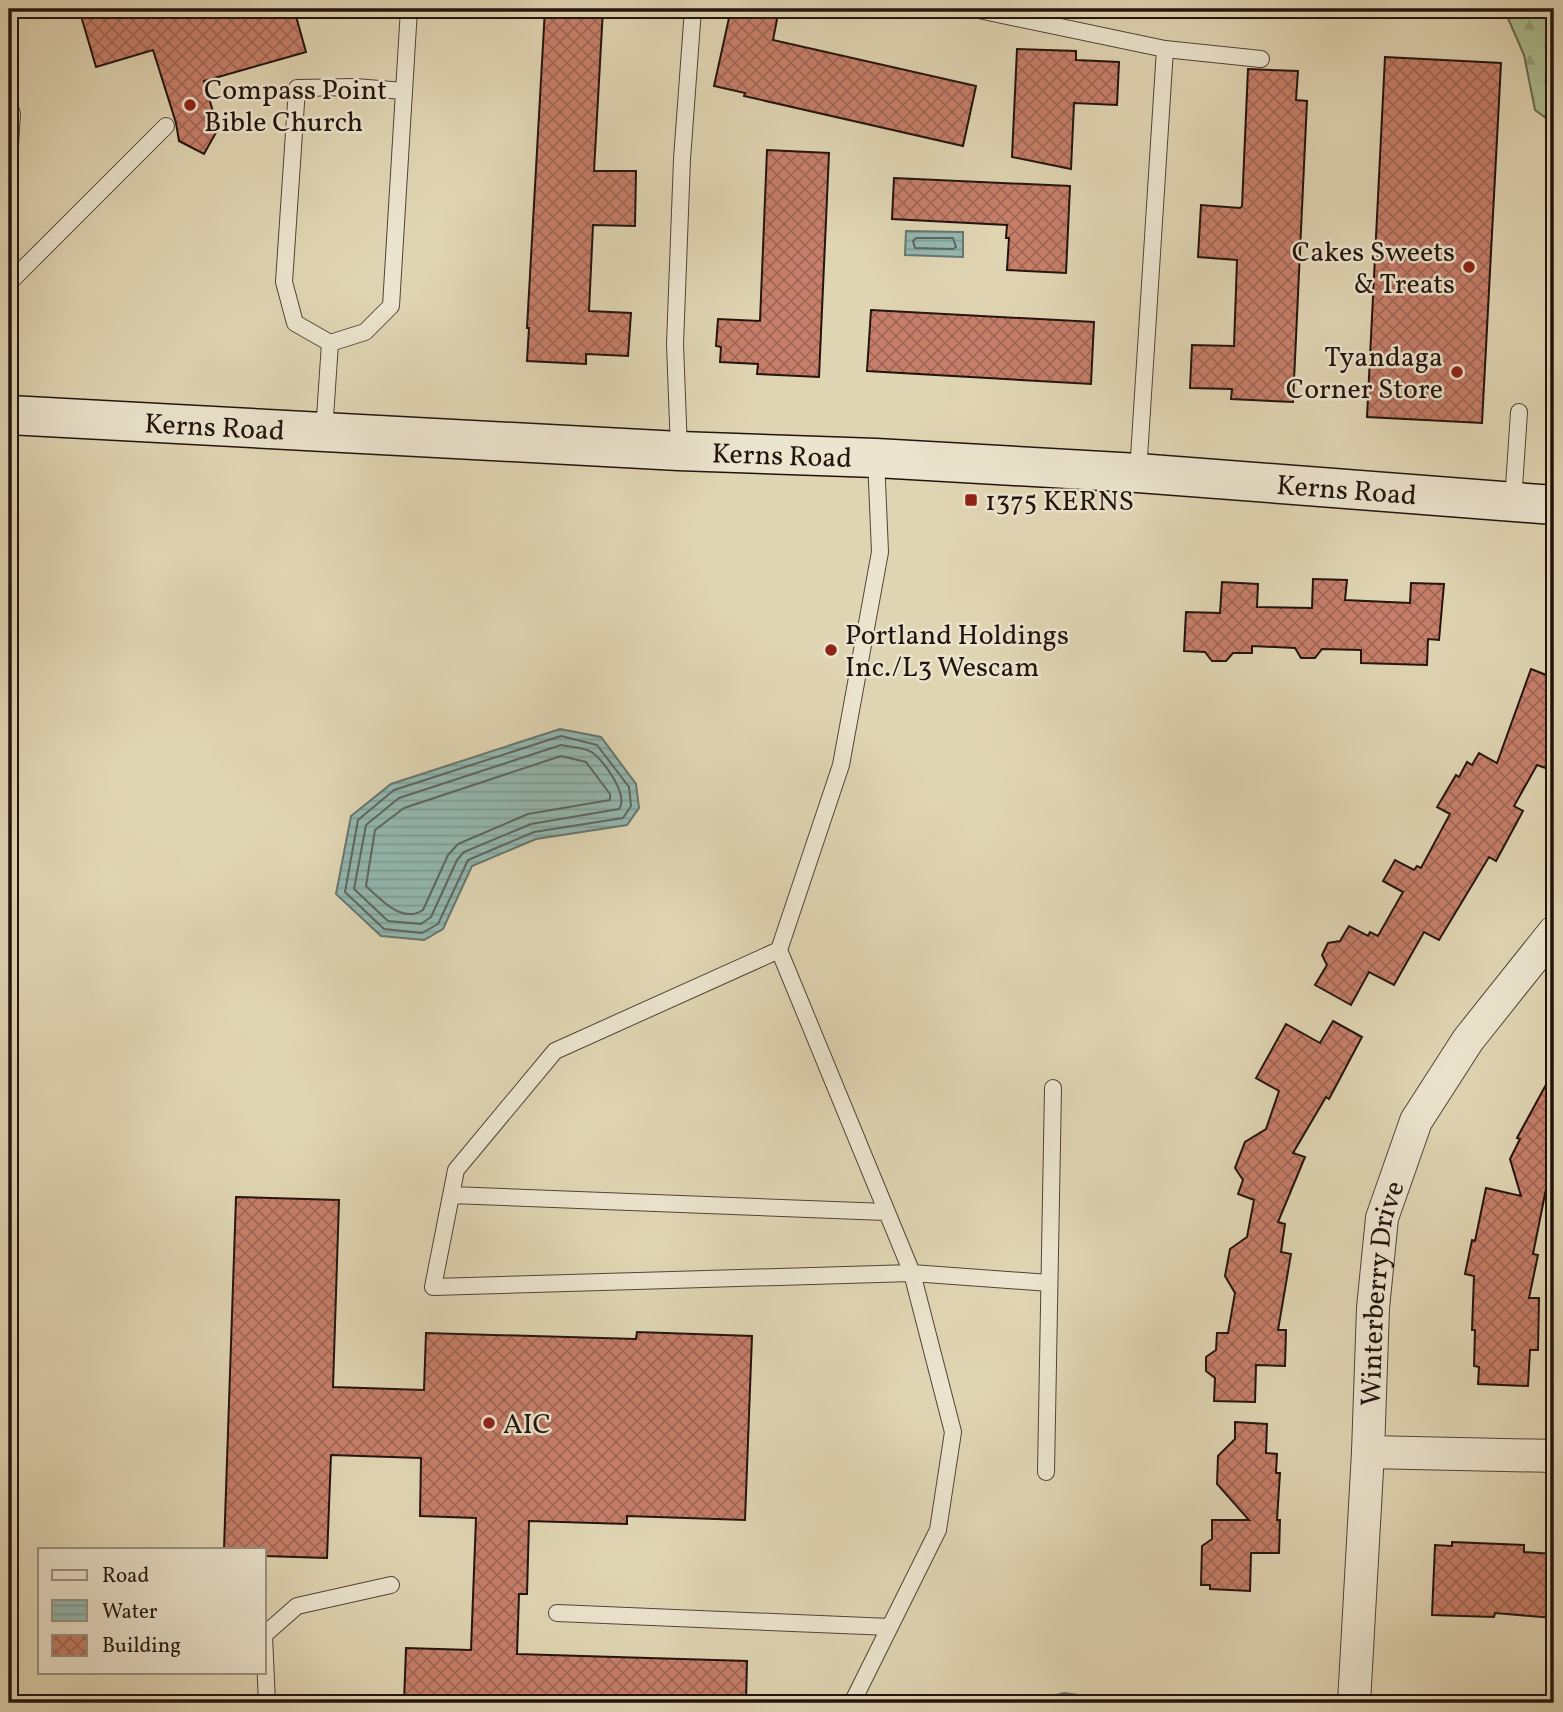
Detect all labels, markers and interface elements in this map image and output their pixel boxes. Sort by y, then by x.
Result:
place label: Compass Point Bible Church [204,72,387,143]
marker: Compass Point Bible Church [182,97,198,113]
place label: Cakes Sweets & Treats [1292,234,1455,305]
marker: Cakes Sweets & Treats [1461,259,1477,275]
place label: Tyandaga Corner Store [1286,339,1443,410]
marker: Tyandaga Corner Store [1449,364,1465,380]
street label: Kerns Road [143,405,286,452]
street label: Kerns Road [711,435,853,479]
street label: Kerns Road [1275,467,1418,516]
place label: 1375 KERNS [985,483,1134,522]
marker: 1375 KERNS [963,492,979,508]
place label: Portland Holdings Inc./L3 Wescam [845,617,1069,688]
marker: Portland Holdings Inc./L3 Wescam [823,642,839,658]
street label: Winterberry Drive [1353,1176,1416,1407]
place label: AIC [503,1406,551,1445]
marker: AIC [481,1415,497,1431]
legend [38,1548,266,1674]
text: Road [102,1562,149,1591]
text: Water [102,1598,158,1627]
text: Building [102,1632,181,1661]

